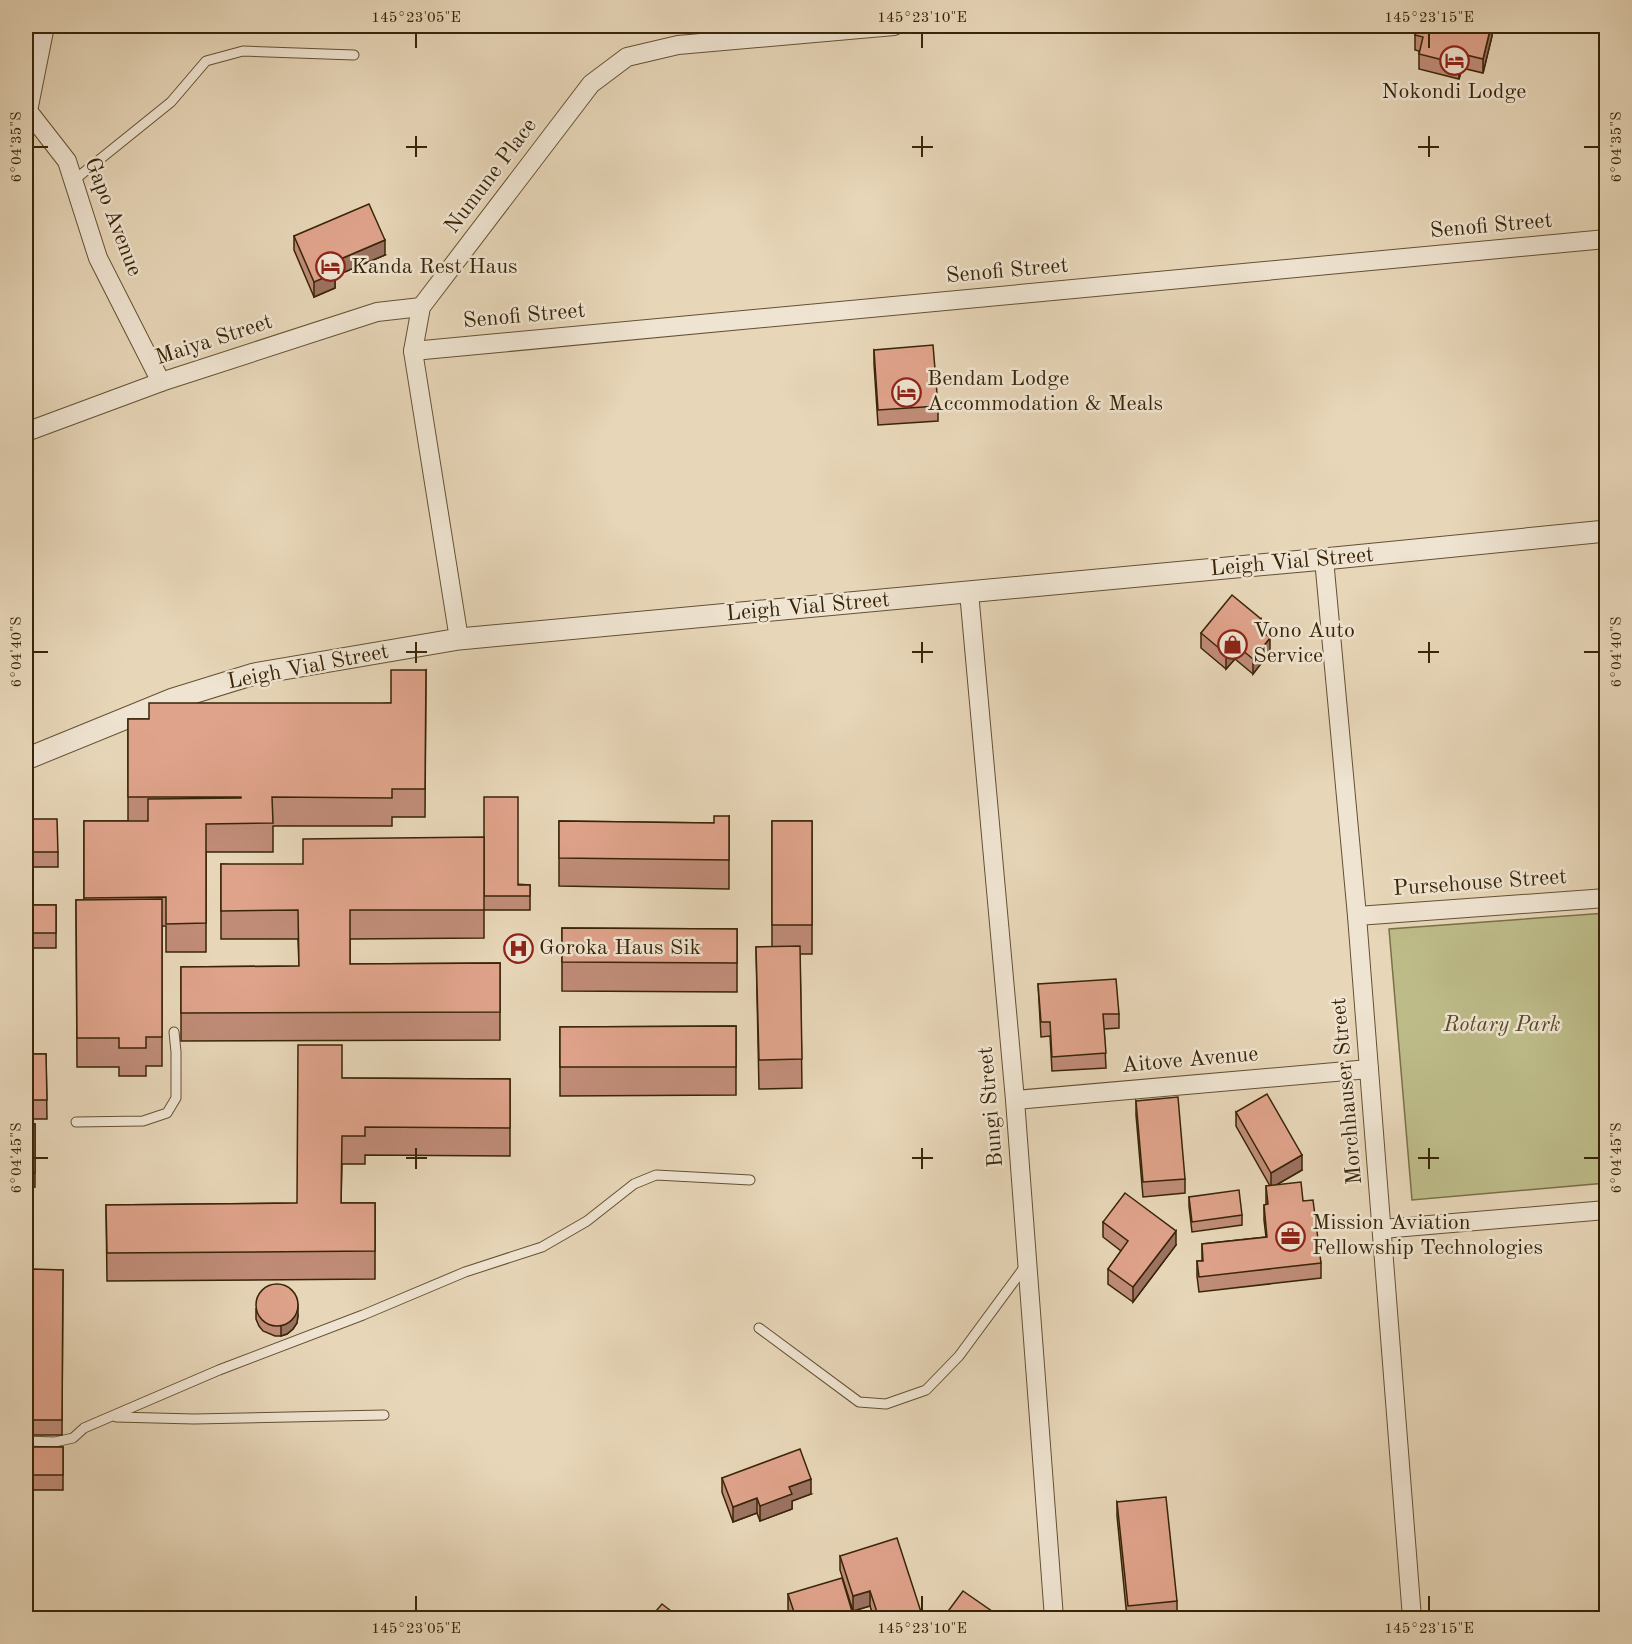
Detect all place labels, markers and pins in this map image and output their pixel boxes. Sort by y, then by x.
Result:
hotel icon: Nokondi Lodge [1438,44,1470,76]
place label: Nokondi Lodge [1382,81,1526,103]
hotel icon: Kanda Rest Haus [314,251,346,283]
place label: Kanda Rest Haus [351,256,518,278]
place label: Bendam Lodge Accommodation & Meals [927,368,1163,415]
hotel icon: Bendam Lodge Accommodation & Meals [890,376,922,408]
place label: Vono Auto Service [1253,620,1355,667]
shop icon: Vono Auto Service [1216,628,1248,660]
hospital icon: Goroka Haus Sik [502,932,534,964]
place label: Goroka Haus Sik [539,937,701,959]
place label: Mission Aviation Fellowship Technologies [1312,1212,1543,1259]
office icon: Mission Aviation Fellowship Technologies [1275,1220,1307,1252]

